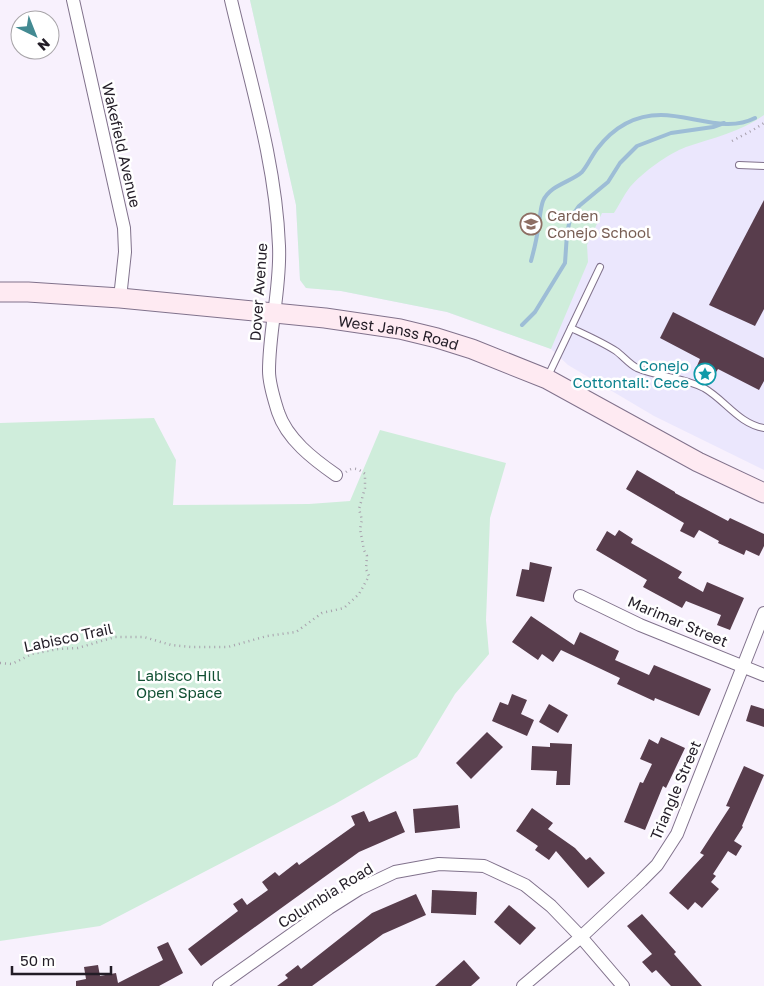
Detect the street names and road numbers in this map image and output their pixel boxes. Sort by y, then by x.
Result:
street label: Wakefield Avenue [99,81,145,210]
street label: Dover Avenue [246,242,270,342]
street label: West Janss Road [337,311,461,353]
street label: Marimar Street [625,592,731,650]
street label: Labisco Trail [22,619,114,655]
street label: Triangle Street [646,738,704,842]
street label: Columbia Road [274,859,376,931]

